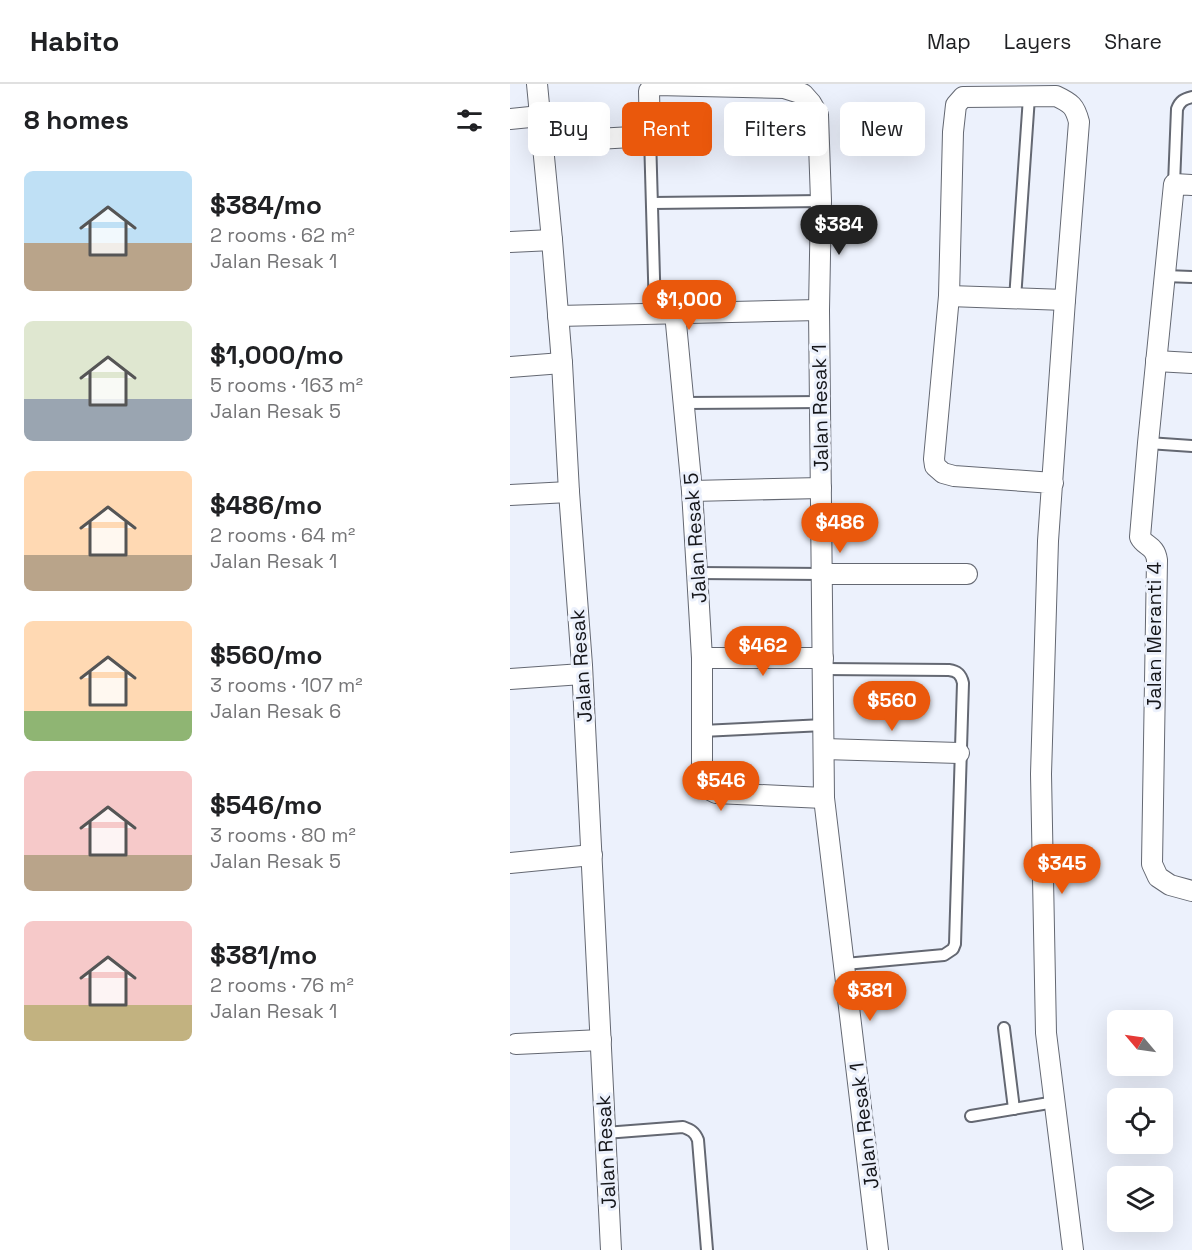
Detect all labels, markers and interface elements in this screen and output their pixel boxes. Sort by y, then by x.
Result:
text: Habito [30,23,119,59]
text: Map [927,28,971,55]
text: Layers [1004,28,1071,55]
text: Share [1104,28,1162,55]
chip: Buy [528,102,610,156]
chip: Rent [622,102,712,156]
chip: Filters [724,102,828,156]
chip: New [840,102,925,156]
text: 8 homes [24,103,129,137]
icon: filters [453,104,486,137]
text: $384/mo [210,188,322,222]
icon: home [72,195,144,267]
pin: $384 [803,205,875,256]
text: $384 [815,211,864,237]
text: 2 rooms · 62 m² [210,222,355,248]
text: Jalan Resak 1 [210,248,337,274]
pin: $1,000 [640,280,738,331]
text: $1,000 [656,286,722,312]
text: $1,000/mo [210,338,344,372]
street label: Jalan Resak 1 [806,344,834,472]
icon: home [72,345,144,417]
text: 5 rooms · 163 m² [210,372,363,398]
text: Jalan Resak 5 [210,398,341,424]
street label: Jalan Resak 5 [677,472,713,604]
text: $486/mo [210,488,322,522]
icon: home [72,495,144,567]
pin: $486 [804,503,876,554]
text: $486 [815,509,865,535]
text: 2 rooms · 64 m² [210,522,355,548]
text: Jalan Resak 1 [210,548,337,574]
street label: Jalan Meranti 4 [1141,562,1167,710]
street label: Jalan Resak [564,608,598,724]
pin: $462 [727,626,799,677]
text: $462 [739,632,788,658]
text: $560/mo [210,638,322,672]
icon: home [72,645,144,717]
text: 3 rooms · 107 m² [210,672,363,698]
pin: $560 [856,681,928,732]
text: $560 [867,687,917,713]
text: Jalan Resak 6 [210,698,341,724]
pin: $546 [685,761,757,812]
text: $546 [696,767,746,793]
text: $546/mo [210,788,322,822]
icon: home [72,795,144,867]
text: 3 rooms · 80 m² [210,822,356,848]
pin: $345 [1026,844,1098,895]
text: Jalan Resak 5 [210,848,341,874]
text: $345 [1038,850,1087,876]
text: $381/mo [210,938,317,972]
icon: home [72,945,144,1017]
pin: $381 [834,971,906,1022]
text: 2 rooms · 76 m² [210,972,354,998]
text: $381 [847,977,893,1003]
text: Jalan Resak 1 [210,998,337,1024]
north arrow [1107,1010,1173,1076]
map controls [1107,1010,1173,1232]
street label: Jalan Resak 1 [843,1061,885,1191]
button: locate [1107,1088,1173,1154]
street label: Jalan Resak [590,1094,622,1210]
button: layers [1107,1166,1173,1232]

